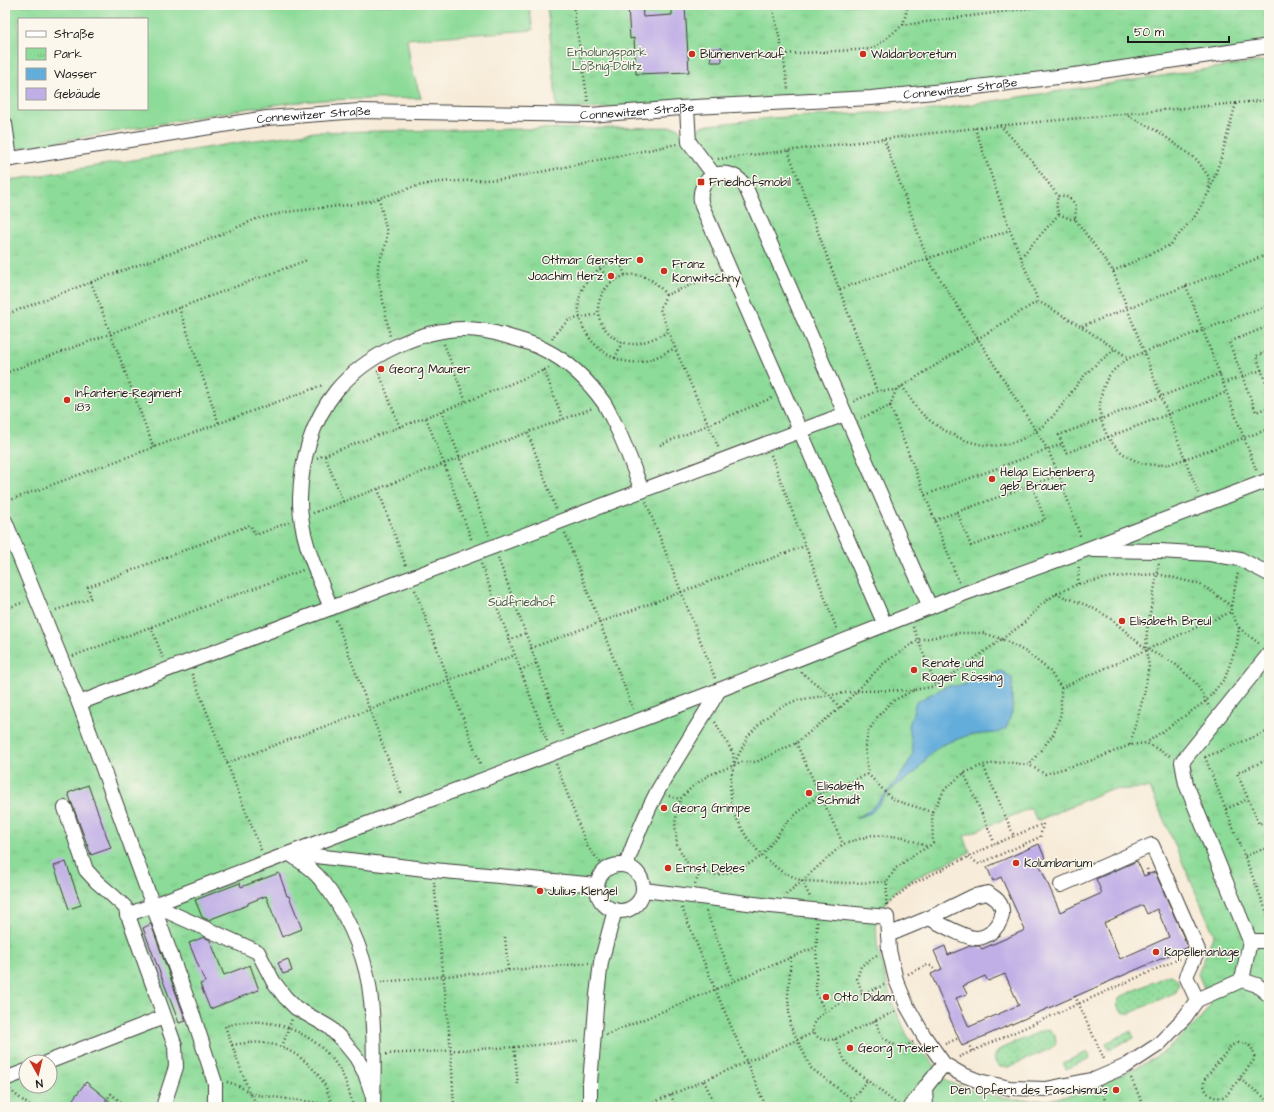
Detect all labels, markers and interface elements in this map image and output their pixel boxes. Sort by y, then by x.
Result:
legend [18,18,148,110]
scale bar [1128,18,1229,44]
text: 50 m [1134,24,1165,41]
text: Straße [54,26,95,43]
park label: Erholungspark Lößnig-Dölitz [567,44,647,76]
text: Park [54,46,82,63]
place label: Blumenverkauf [700,46,785,63]
place label: Waldarboretum [871,46,957,63]
marker: Blumenverkauf [687,49,697,59]
marker: Waldarboretum [858,49,868,59]
text: Wasser [54,66,97,83]
street label: Connewitzer Straße [903,73,1019,103]
text: Gebäude [54,86,101,103]
street label: Connewitzer Straße [580,98,695,124]
street label: Connewitzer Straße [255,102,371,128]
place label: Friedhofsmobil [709,174,791,191]
marker: Friedhofsmobil [696,177,706,187]
place label: Ottmar Gerster [542,252,632,269]
marker: Ottmar Gerster [635,255,645,265]
place label: Franz Konwitschny [672,256,741,288]
marker: Franz Konwitschny [659,266,669,276]
place label: Joachim Herz [528,268,603,285]
marker: Joachim Herz [606,271,616,281]
place label: Georg Maurer [389,361,470,379]
marker: Georg Maurer [376,364,386,374]
place label: Infanterie-Regiment 183 [75,385,182,416]
marker: Infanterie-Regiment 183 [62,395,72,405]
place label: Helga Eichenberg, geb. Brauer [1000,464,1096,496]
marker: Helga Eichenberg, geb. Brauer [987,474,997,484]
park label: Südfriedhof [488,594,557,611]
place label: Elisabeth Breul [1130,613,1212,630]
marker: Elisabeth Breul [1117,616,1127,626]
place label: Renate und Roger Rössing [922,655,1003,687]
marker: Renate und Roger Rössing [909,665,919,675]
place label: Elisabeth Schmidt [817,778,864,809]
marker: Elisabeth Schmidt [804,788,814,798]
place label: Georg Grimpe [672,800,751,818]
marker: Georg Grimpe [659,803,669,813]
place label: Kolumbarium [1024,855,1093,872]
marker: Kolumbarium [1011,858,1021,868]
place label: Ernst Debes [676,860,745,877]
marker: Ernst Debes [663,863,673,873]
place label: Julius Klengel [548,883,617,901]
marker: Julius Klengel [535,886,545,896]
place label: Kapellenanlage [1164,944,1240,962]
marker: Kapellenanlage [1151,947,1161,957]
place label: Otto Didam [834,989,895,1006]
marker: Otto Didam [821,992,831,1002]
place label: Georg Trexler [858,1040,939,1058]
marker: Georg Trexler [845,1043,855,1053]
north arrow [18,1054,58,1094]
text: N [35,1075,44,1091]
place label: Den Opfern des Faschismus [950,1082,1108,1099]
marker: Den Opfern des Faschismus [1111,1085,1121,1095]

